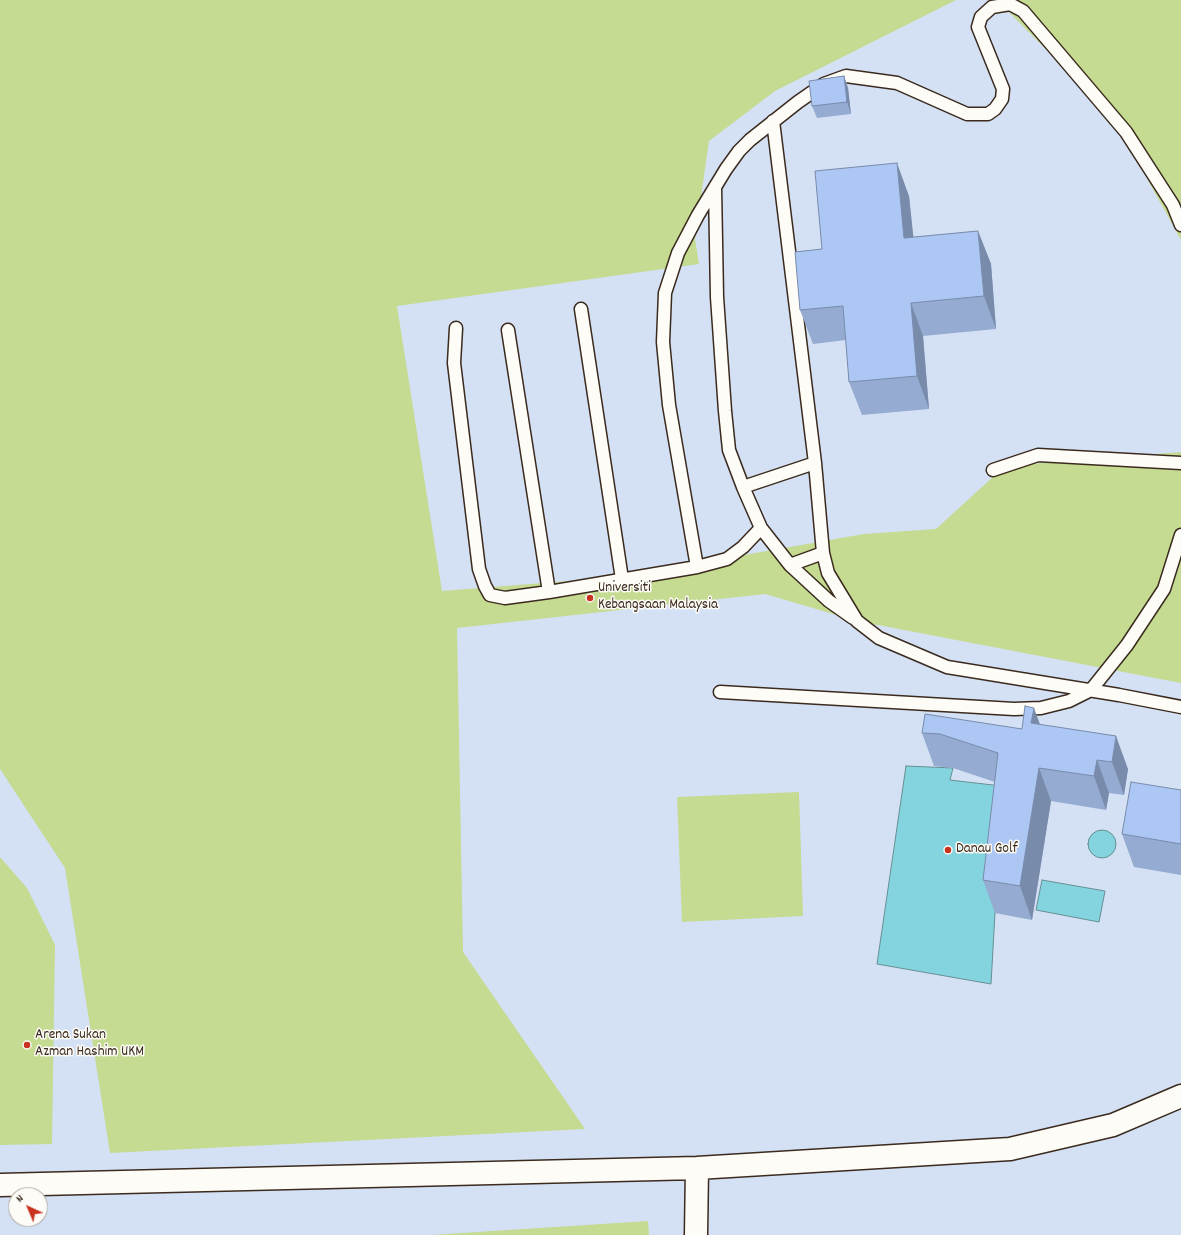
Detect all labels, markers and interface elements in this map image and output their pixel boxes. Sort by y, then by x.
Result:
place label: Universiti Kebangsaan Malaysia [598,580,718,615]
marker: Universiti Kebangsaan Malaysia [585,593,595,603]
place label: Danau Golf [956,841,1018,859]
marker: Danau Golf [943,845,953,855]
place label: Arena Sukan Azman Hashim UKM [35,1027,144,1062]
marker: Arena Sukan Azman Hashim UKM [22,1040,32,1050]
north arrow [8,1187,48,1227]
text: N [13,1191,28,1207]

